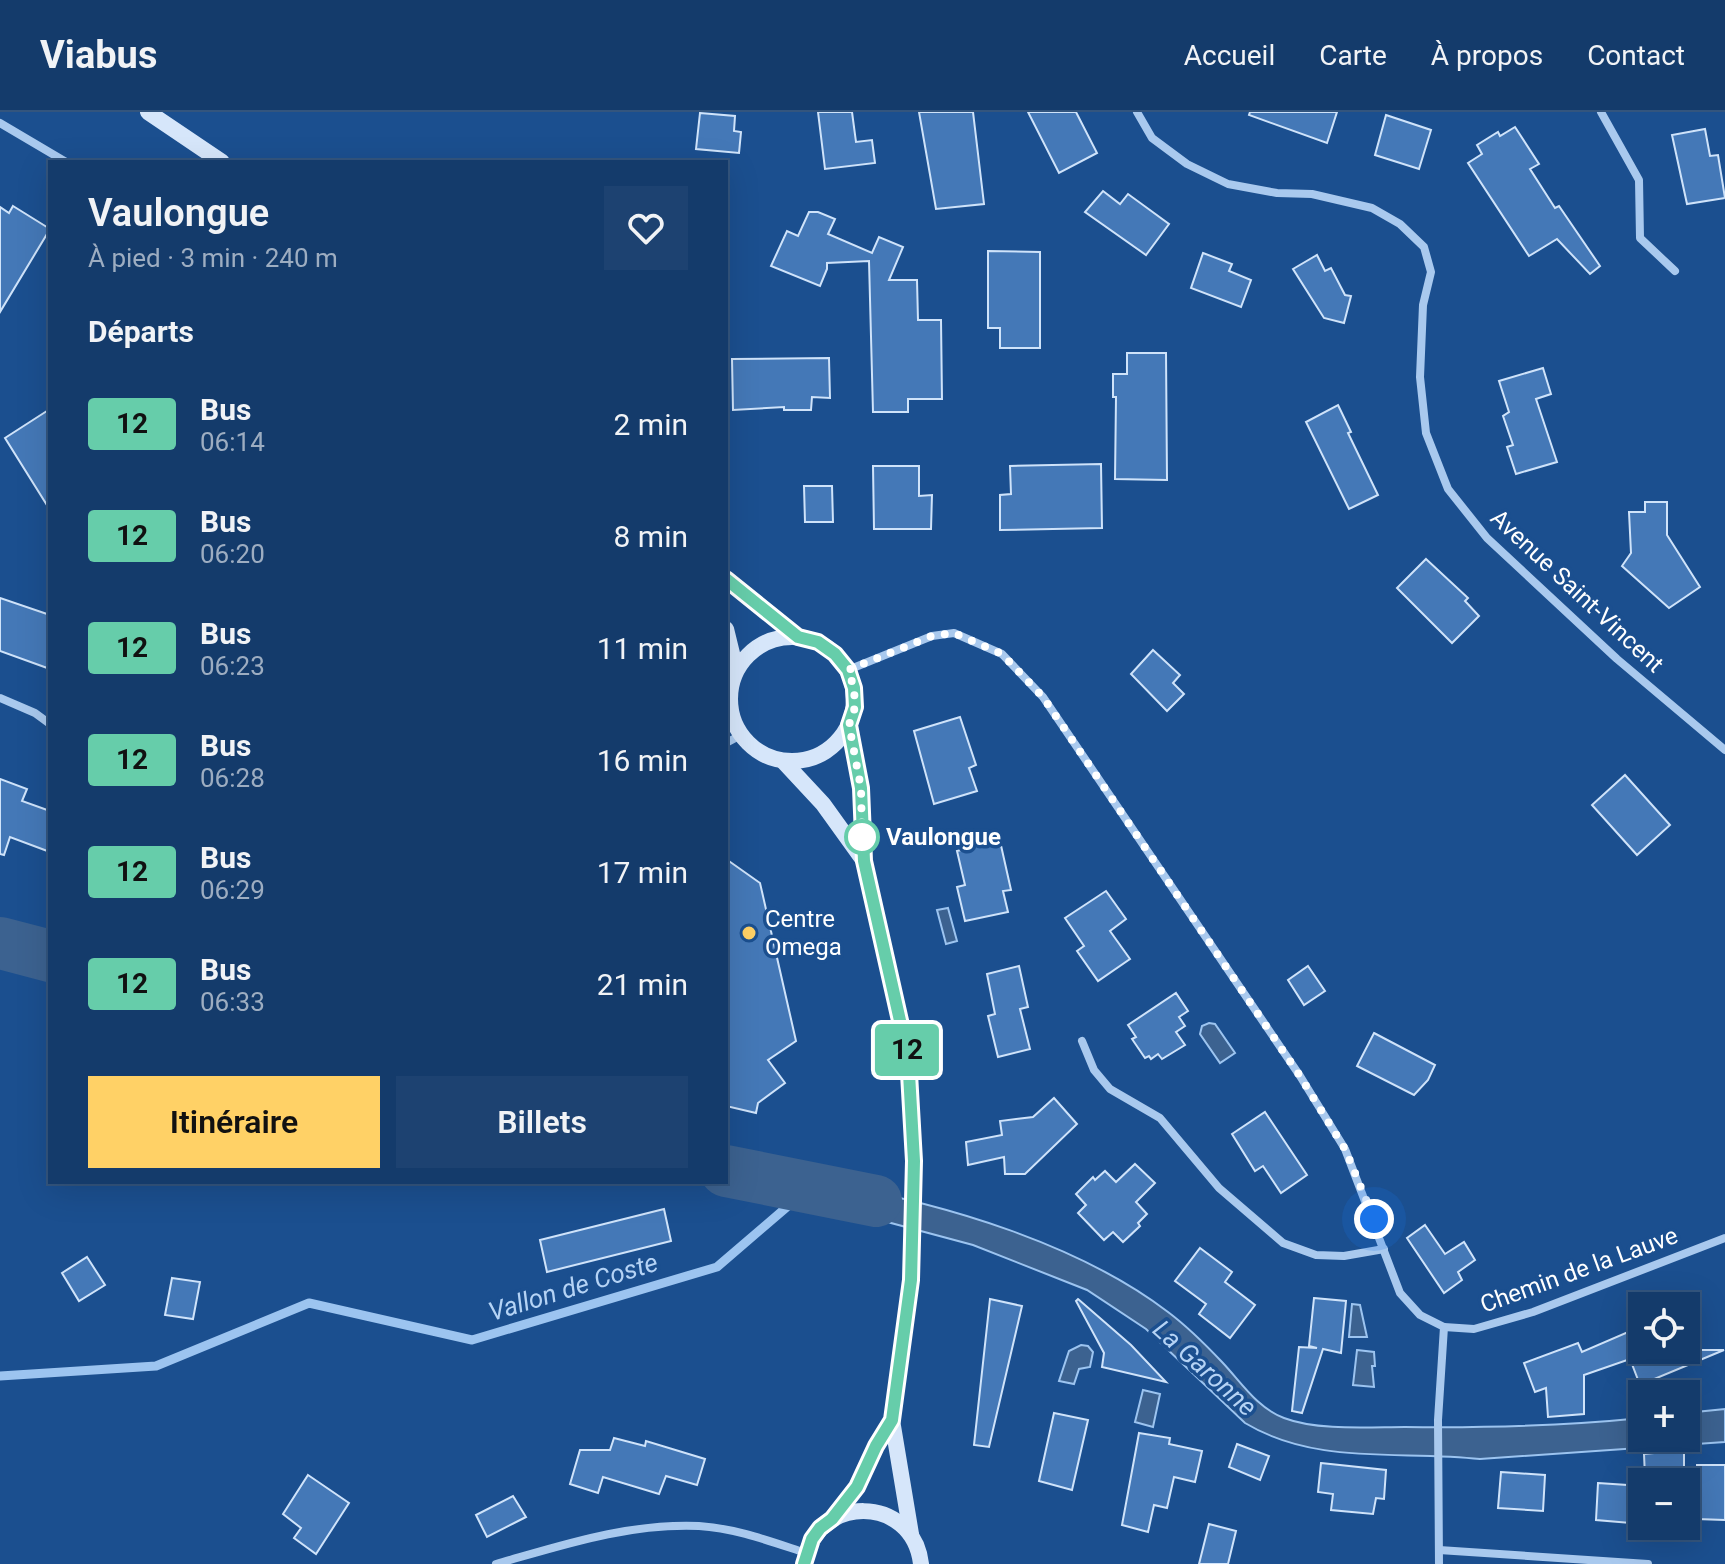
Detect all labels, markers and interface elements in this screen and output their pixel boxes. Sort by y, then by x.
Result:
text: Viabus [40,33,157,77]
text: Accueil [1184,39,1275,72]
text: Carte [1319,39,1387,72]
text: À propos [1431,39,1543,72]
text: Contact [1587,39,1685,72]
button: heart [604,186,688,270]
text: Vaulongue [88,191,269,235]
text: À pied · 3 min · 240 m [88,243,338,273]
text: Départs [88,314,194,349]
text: Bus [200,392,251,427]
text: 12 [116,407,148,440]
text: 2 min [614,407,688,442]
text: 06:14 [200,427,265,457]
text: Bus [200,504,251,539]
street label: Avenue Saint-Vincent [1485,504,1669,678]
text: 12 [116,519,148,552]
text: 8 min [614,519,688,554]
text: 06:20 [200,539,265,569]
text: Bus [200,616,251,651]
text: 12 [116,631,148,664]
text: 11 min [597,631,688,666]
text: 06:23 [200,651,265,681]
text: Bus [200,728,251,763]
text: 12 [116,743,148,776]
text: 16 min [597,743,688,778]
text: 06:28 [200,763,265,793]
marker: Vaulongue [845,820,879,854]
place label: Vaulongue [886,823,1001,851]
text: Bus [200,840,251,875]
text: 12 [116,855,148,888]
text: 17 min [597,855,688,890]
text: 06:29 [200,875,265,905]
place label: Centre Omega [765,905,842,961]
marker: Centre Omega [740,924,758,942]
text: Bus [200,952,251,987]
text: 12 [116,967,148,1000]
text: 21 min [597,967,688,1002]
text: 06:33 [200,987,265,1017]
line badge: 12 [871,1024,943,1076]
text: 12 [891,1033,923,1066]
button: Itinéraire [88,1076,380,1168]
button: Billets [396,1076,688,1168]
your location [1354,1199,1394,1239]
street label: Chemin de la Lauve [1476,1221,1682,1319]
water label: Vallon de Coste [485,1247,661,1327]
map controls [1628,1292,1700,1540]
button: locate [1628,1292,1700,1364]
water label: La Garonne [1147,1314,1263,1422]
button: + [1628,1380,1700,1452]
button: − [1628,1468,1700,1540]

